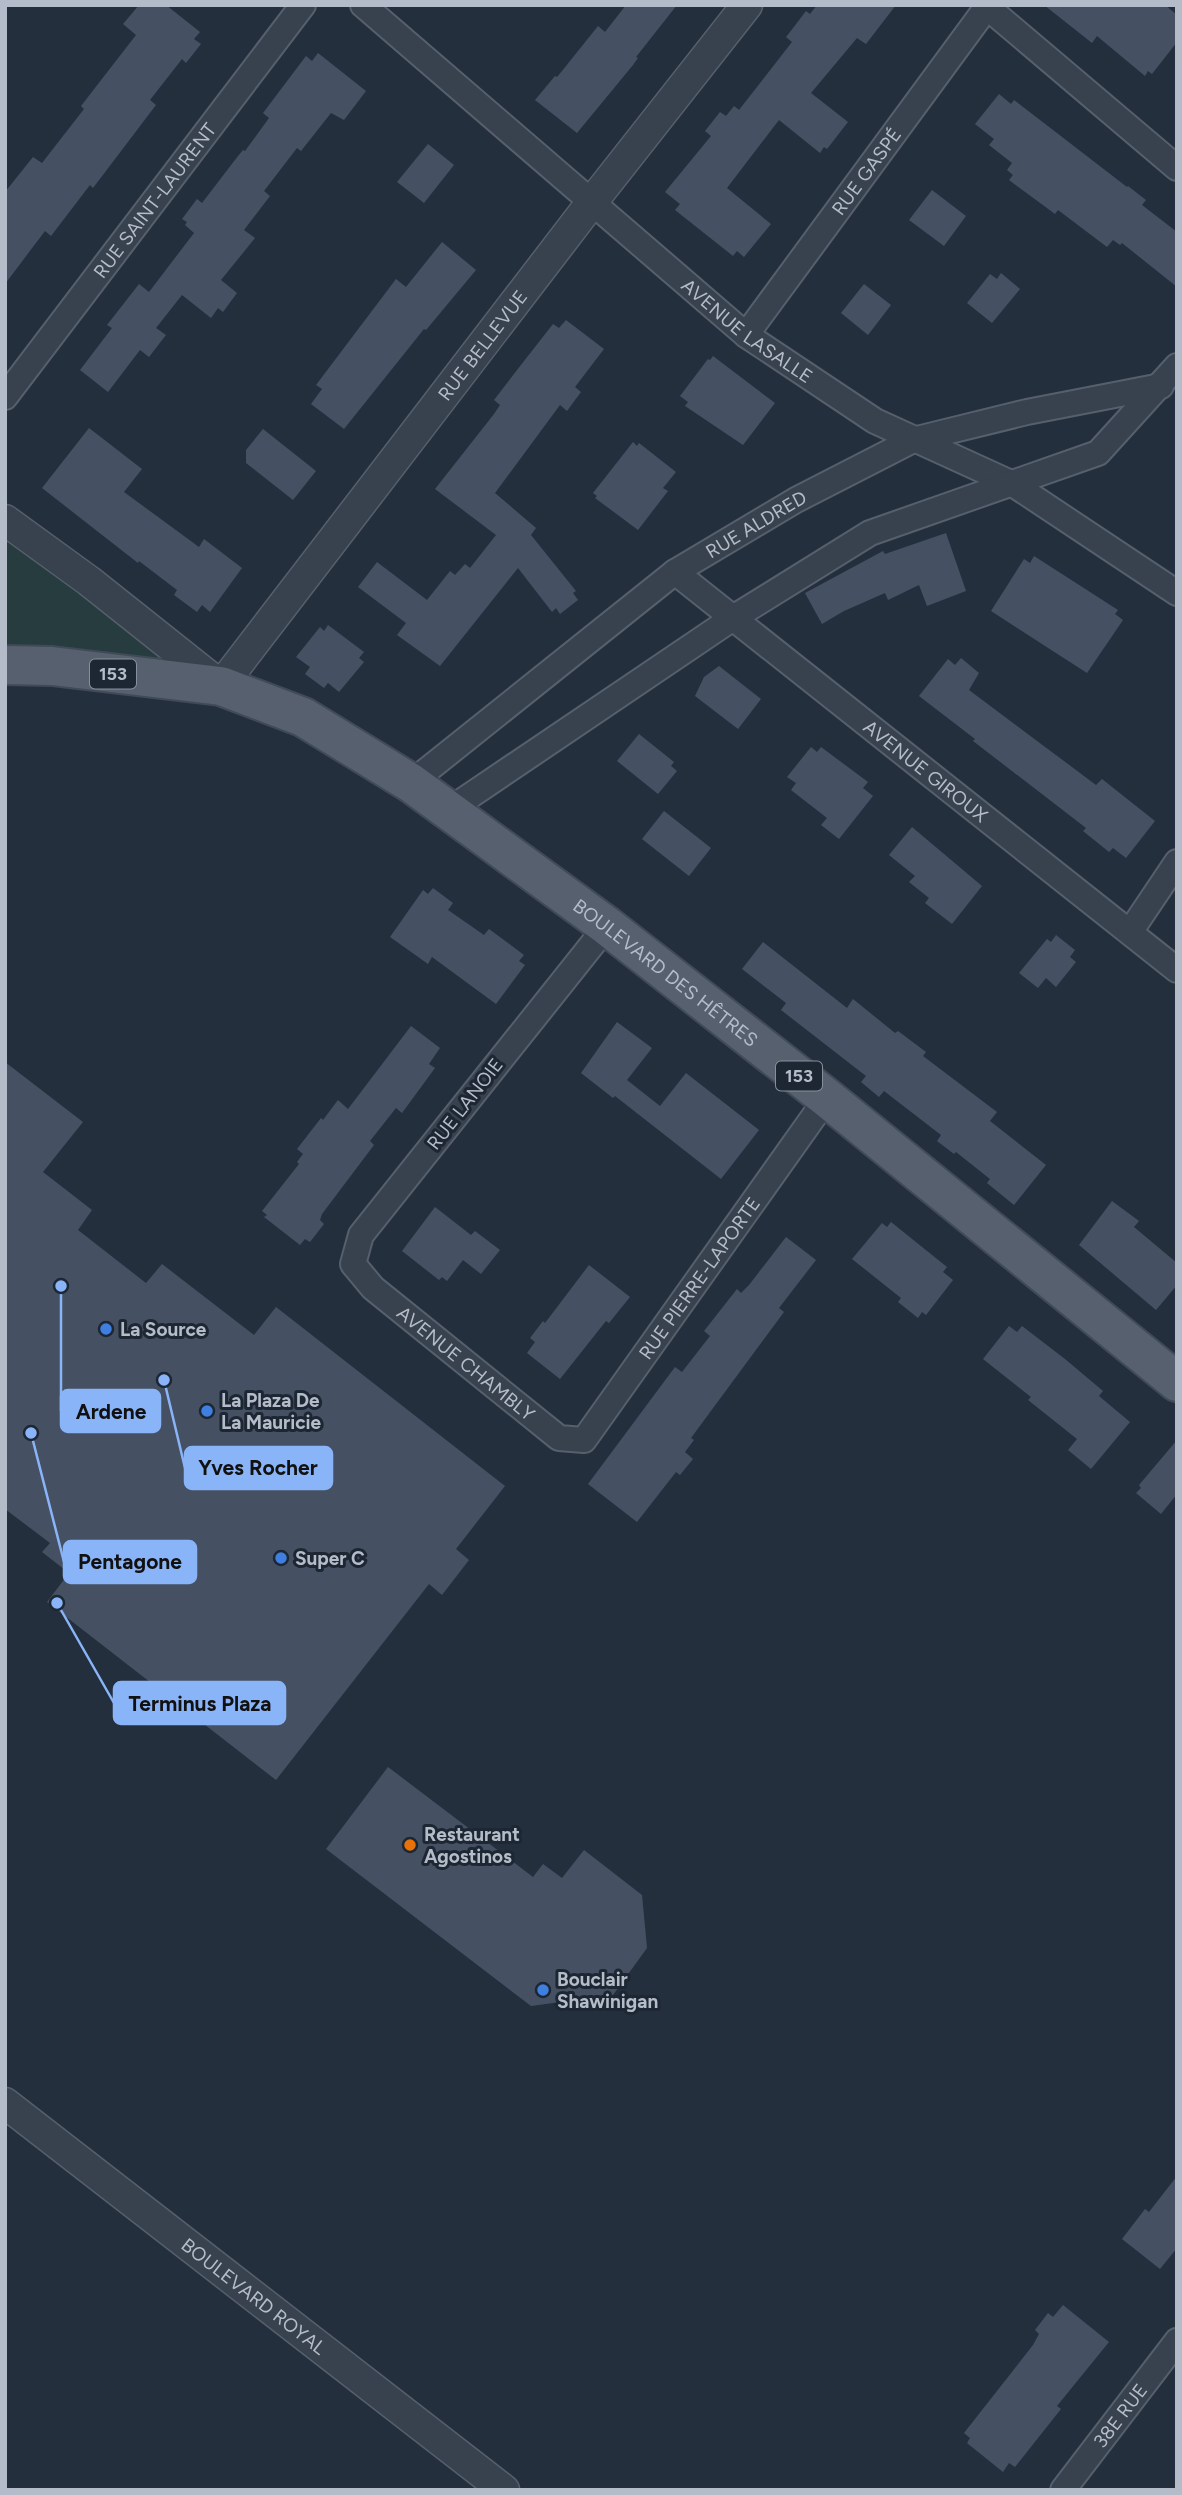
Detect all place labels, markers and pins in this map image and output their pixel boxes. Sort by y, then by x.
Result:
place label: La Source [120,1318,207,1341]
marker: La Source [98,1321,114,1337]
place label: La Plaza De La Mauricie [221,1389,322,1434]
callout: Ardene [61,1390,160,1432]
marker: La Plaza De La Mauricie [199,1403,215,1419]
callout: Yves Rocher [185,1447,332,1489]
callout: Pentagone [64,1541,196,1583]
place label: Super C [295,1547,365,1570]
marker: Super C [273,1550,289,1566]
callout: Terminus Plaza [114,1682,285,1724]
place label: Restaurant Agostinos [424,1823,520,1868]
marker: Restaurant Agostinos [402,1837,418,1853]
place label: Bouclair Shawinigan [557,1968,658,2013]
marker: Bouclair Shawinigan [535,1982,551,1998]

